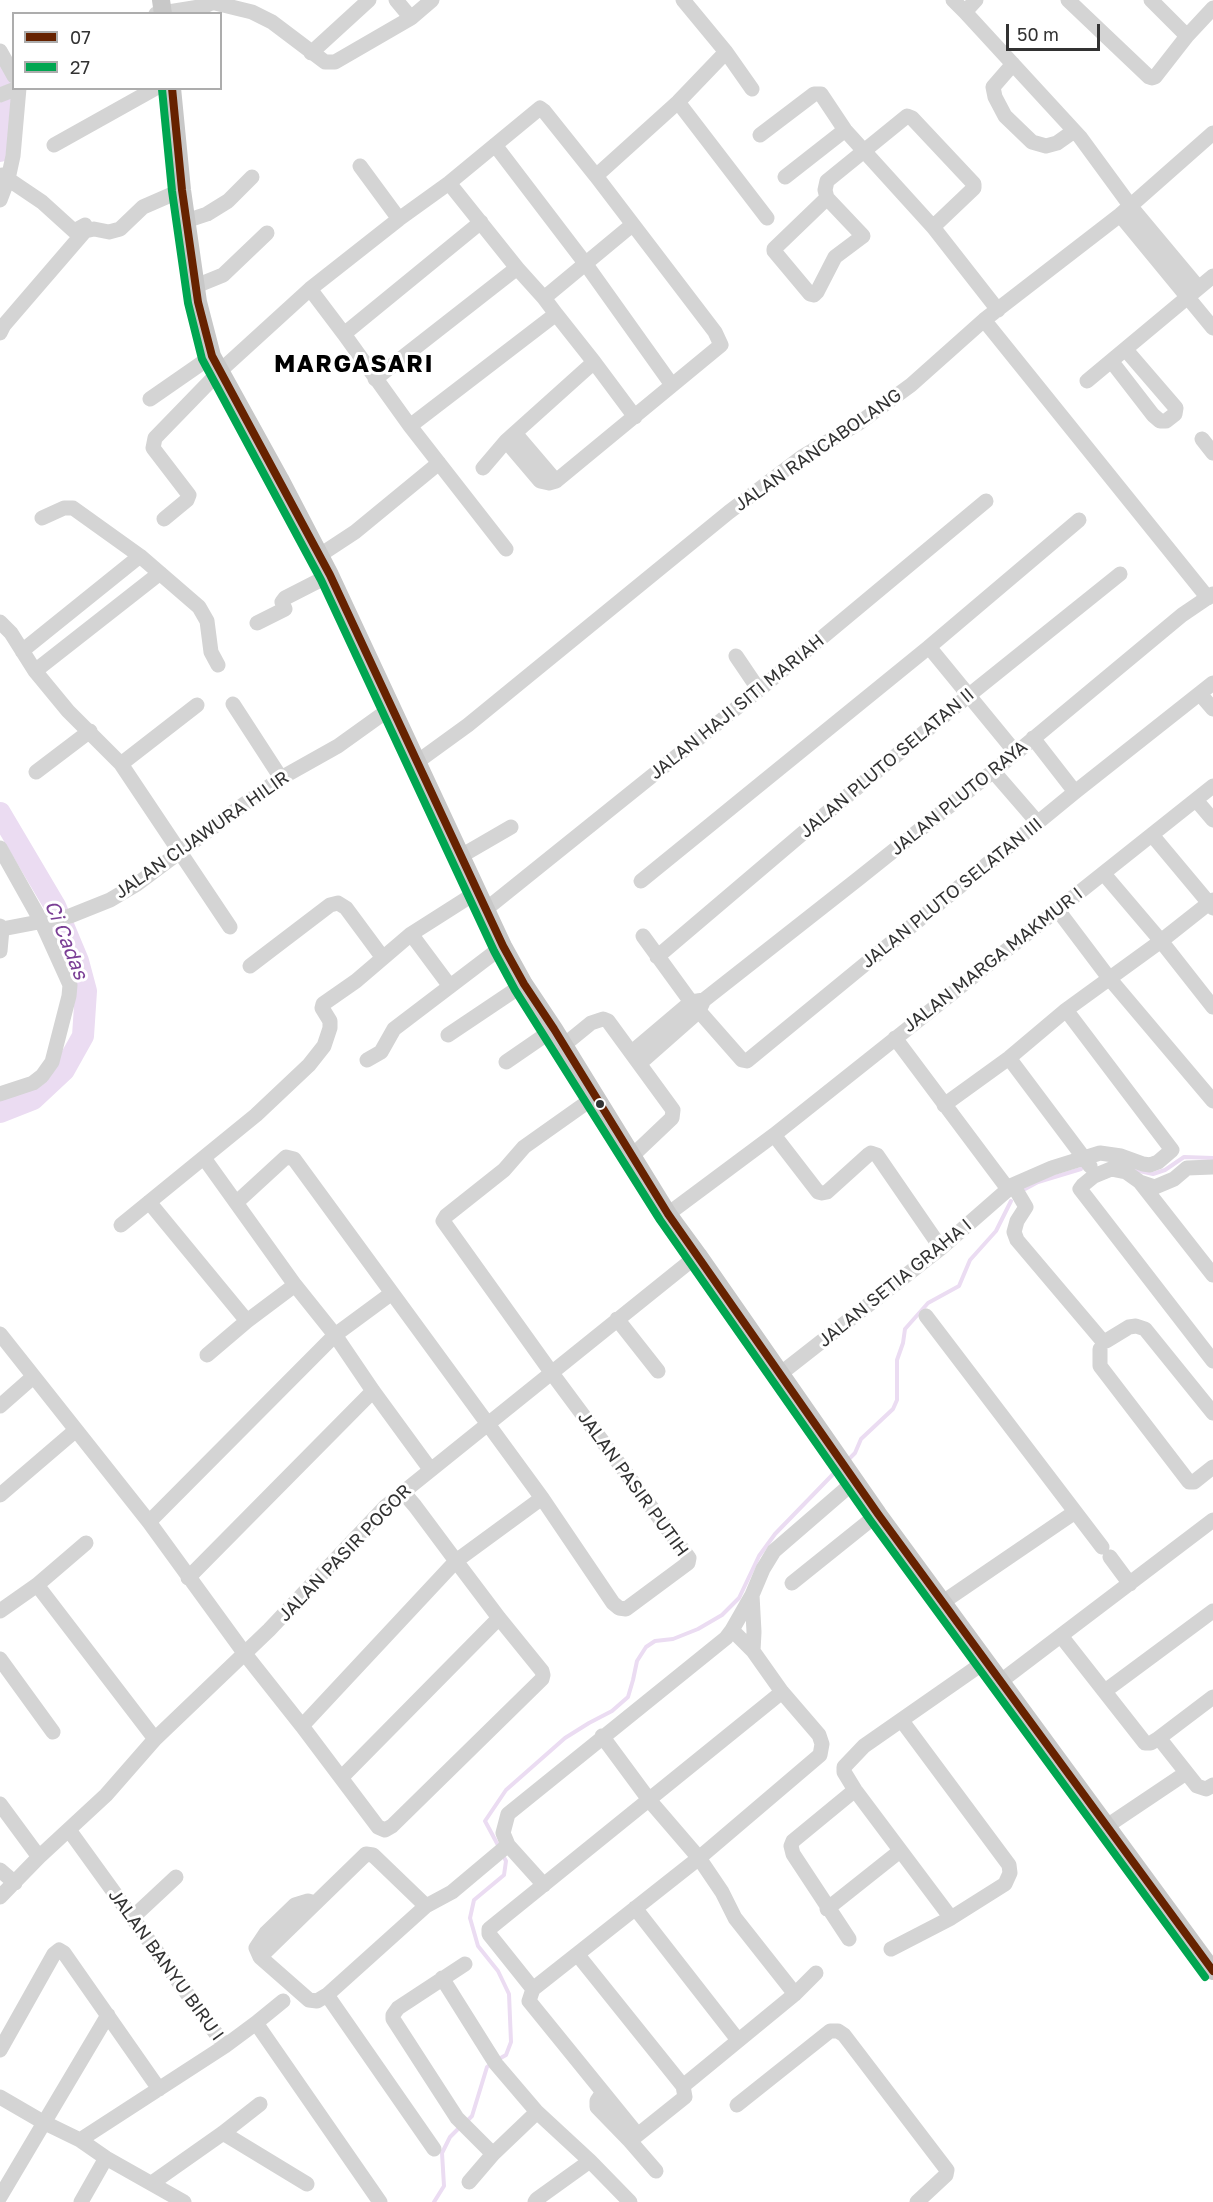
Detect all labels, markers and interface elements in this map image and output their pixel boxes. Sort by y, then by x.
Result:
legend [12,12,222,90]
scale bar [1009,12,1104,50]
text: 50 m [1017,23,1059,45]
text: 07 [70,26,91,48]
text: 27 [70,56,90,78]
district label: MARGASARI [274,350,434,378]
street label: JALAN RANCABOLANG [730,384,906,516]
street label: JALAN HAJI SITI MARIAH [645,630,829,784]
street label: JALAN PLUTO SELATAN II [795,684,979,842]
street label: JALAN PLUTO RAYA [886,736,1032,860]
street label: JALAN CIJAWURA HILIR [111,767,293,903]
street label: JALAN PLUTO SELATAN III [857,813,1047,973]
street label: JALAN MARGA MAKMUR I [899,883,1087,1037]
water label: Ci Cadas [39,897,93,983]
unlabelled marker [594,1098,606,1110]
street label: JALAN SETIA GRAHA I [814,1214,976,1352]
street label: JALAN PASIR PUTIH [573,1407,693,1561]
street label: JALAN PASIR POGOR [274,1480,416,1626]
street label: JALAN BANYU BIRU I [104,1885,228,2045]

